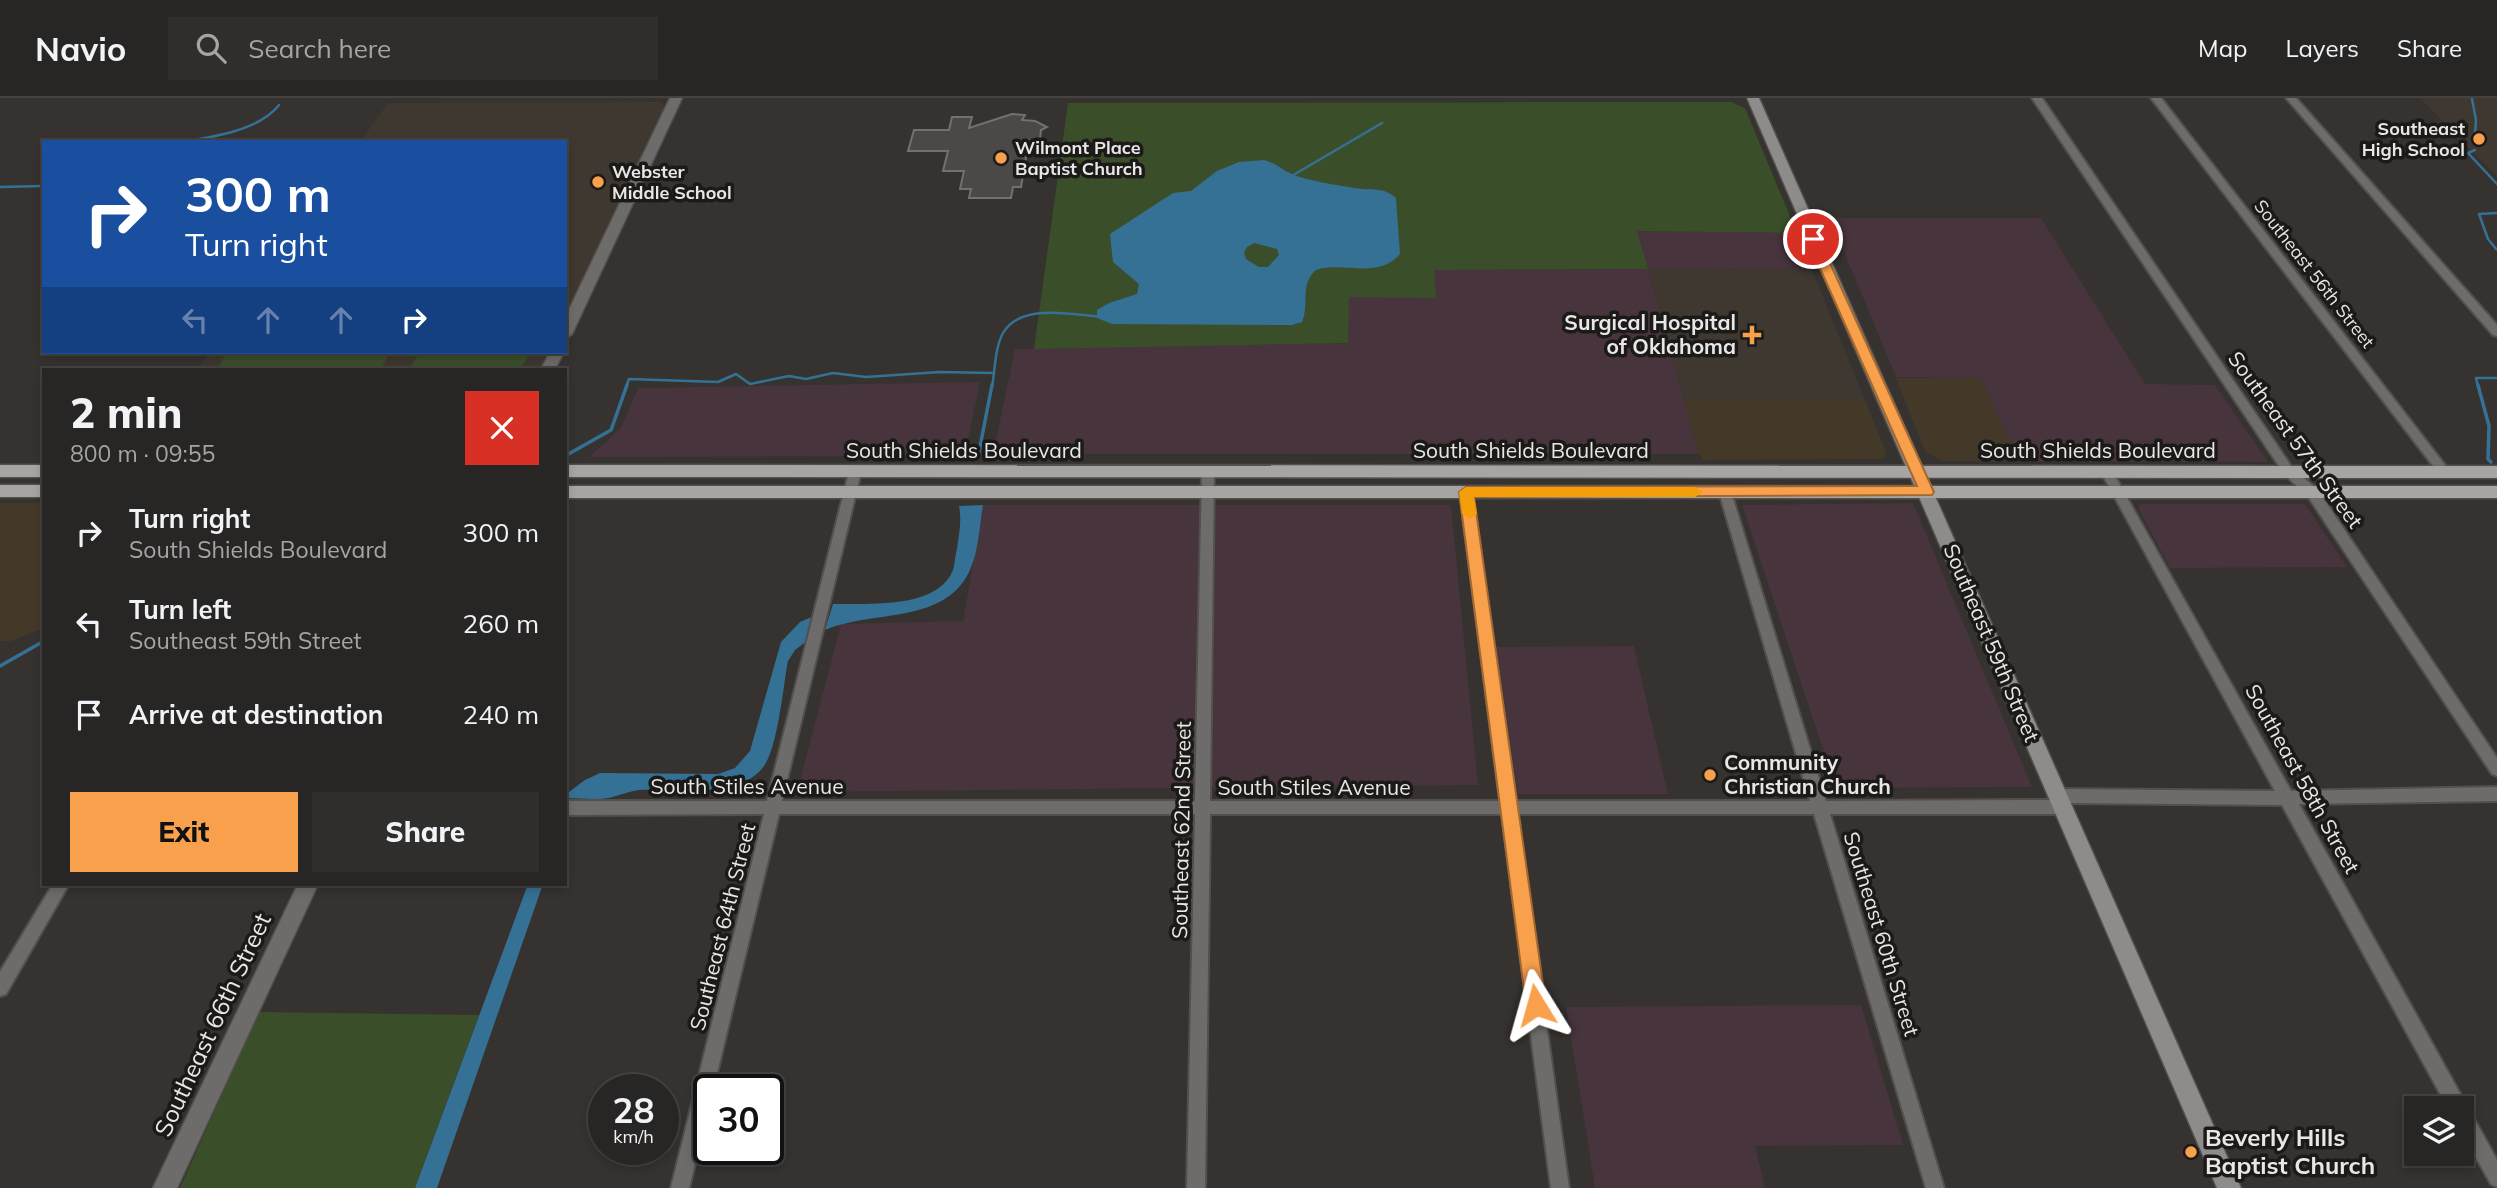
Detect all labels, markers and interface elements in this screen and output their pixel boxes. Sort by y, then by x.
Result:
search box [168,17,658,80]
text: Navio [35,28,126,69]
icon: search [192,29,230,67]
text: Search here [248,32,391,65]
text: Map [2198,33,2247,63]
text: Layers [2285,33,2359,63]
text: Share [2397,33,2462,63]
place label: Southeast High School [2362,117,2465,161]
marker: Southeast High School [2471,131,2487,147]
place label: Wilmont Place Baptist Church [1015,136,1143,180]
marker: Wilmont Place Baptist Church [993,150,1009,166]
place label: Webster Middle School [612,160,732,204]
text: 300 m [185,163,331,224]
icon: right [70,168,161,259]
marker: Webster Middle School [590,174,606,190]
street label: Southeast 56th Street [2249,195,2380,353]
pin [1783,209,1843,269]
icon: arrive [1794,220,1832,258]
text: Turn right [185,224,328,264]
icon: left [176,301,214,339]
icon: ahead [249,301,287,339]
icon: ahead [322,301,360,339]
icon: right [395,301,433,339]
place label: Surgical Hospital of Oklahoma [1564,309,1736,359]
marker: Surgical Hospital of Oklahoma [1742,325,1762,345]
street label: Southeast 57th Street [2223,346,2369,533]
text: 2 min [70,386,183,439]
button: close [465,391,539,465]
street label: South Shields Boulevard [846,437,1082,463]
street label: South Shields Boulevard [1413,437,1649,463]
street label: South Shields Boulevard [1980,437,2216,463]
text: 800 m · 09:55 [70,439,215,468]
text: Turn right [129,502,250,535]
icon: right [70,514,108,552]
text: 300 m [463,516,539,549]
text: South Shields Boulevard [129,535,387,564]
street label: Southeast 59th Street [1938,540,2045,745]
text: Turn left [129,593,231,626]
icon: left [70,605,108,643]
text: 260 m [463,607,539,640]
text: Southeast 59th Street [129,626,362,655]
street label: Southeast 58th Street [2240,679,2366,878]
icon: arrive [70,696,108,734]
text: Arrive at destination [129,698,384,731]
text: 240 m [463,698,539,731]
street label: Southeast 62nd Street [1166,721,1196,939]
place label: Community Christian Church [1724,749,1891,799]
marker: Community Christian Church [1702,767,1718,783]
street label: South Stiles Avenue [650,773,844,799]
street label: South Stiles Avenue [1217,774,1411,800]
button: Exit [70,792,298,872]
button: Share [312,792,539,872]
street label: Southeast 64th Street [684,821,760,1033]
street label: Southeast 60th Street [1838,828,1925,1039]
street label: Southeast 66th Street [147,908,277,1141]
position arrow [1499,968,1573,1042]
speed limit sign: 30 [693,1074,784,1165]
text: 28 [612,1088,655,1132]
map controls [2404,1096,2474,1166]
button: layers [2404,1096,2474,1166]
place label: Beverly Hills Baptist Church [2205,1122,2375,1180]
text: km/h [613,1125,654,1148]
marker: Beverly Hills Baptist Church [2183,1144,2199,1160]

